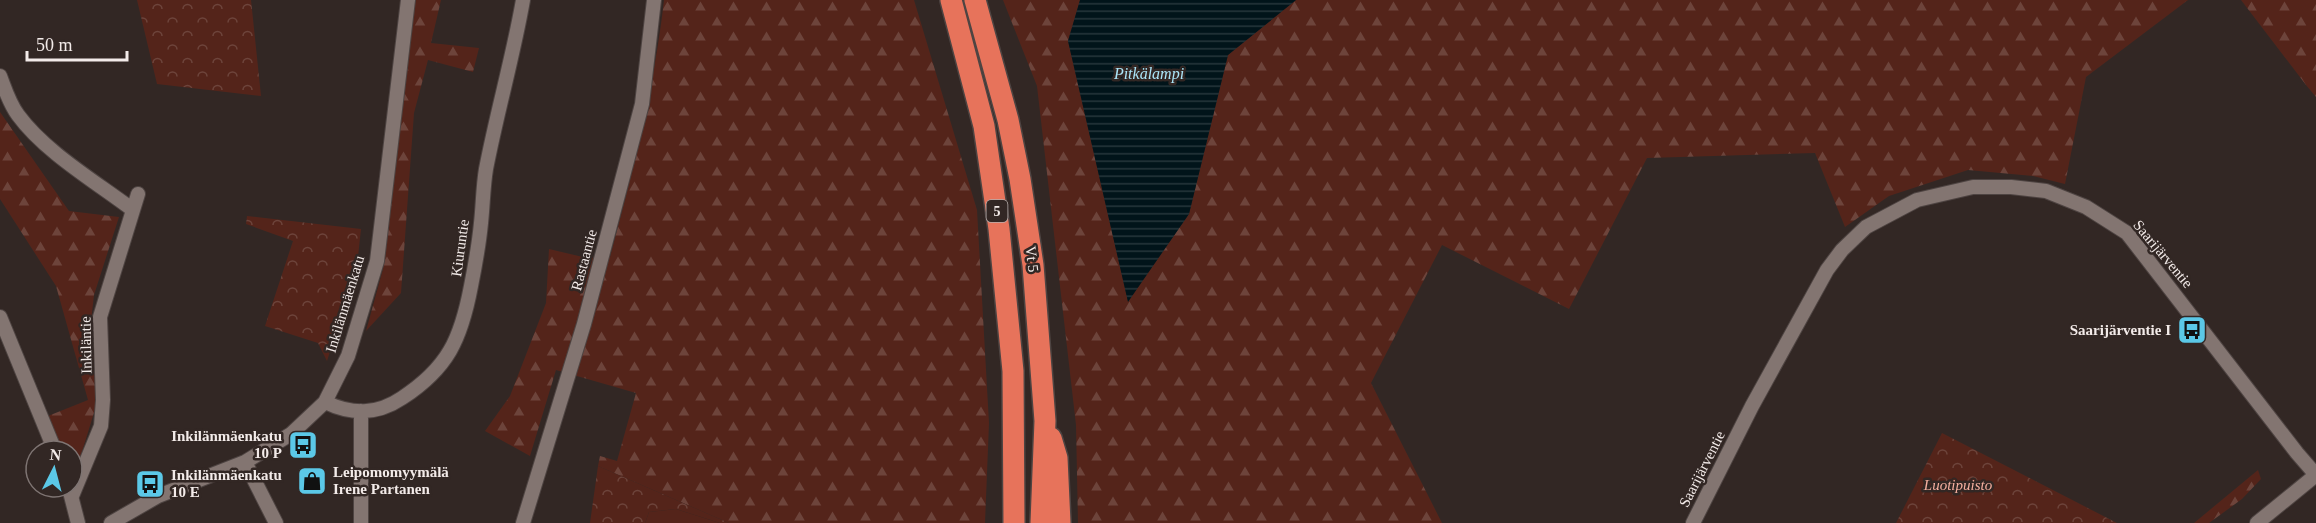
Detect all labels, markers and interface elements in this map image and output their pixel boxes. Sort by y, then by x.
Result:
scale bar [27,24,128,62]
text: 50 m [36,35,73,55]
water label: Pitkälampi [1113,65,1184,83]
road number: 5 [986,200,1008,222]
street label: Saarijärventie [2130,217,2196,291]
street label: Kiuruntie [448,218,472,278]
street label: Rastaantie [568,227,600,292]
street label: Vt 5 [1022,245,1042,273]
street label: Inkilänmäenkatu [323,253,368,355]
bus stop icon: Saarijärventie I [2176,314,2208,346]
street label: Inkiläntie [77,316,95,374]
place label: Saarijärventie I [2070,322,2171,338]
place label: Inkilänmäenkatu 10 P [171,428,282,461]
street label: Saarijärventie [1676,428,1728,510]
bus stop icon: Inkilänmäenkatu 10 P [287,429,319,461]
north arrow [24,439,84,499]
text: N [49,446,63,464]
place label: Leipomomyymälä Irene Partanen [333,464,449,497]
shop icon: Leipomomyymälä Irene Partanen [296,465,328,497]
place label: Inkilänmäenkatu 10 E [171,467,282,500]
bus stop icon: Inkilänmäenkatu 10 E [134,468,166,500]
park label: Luotipuisto [1923,477,1993,493]

